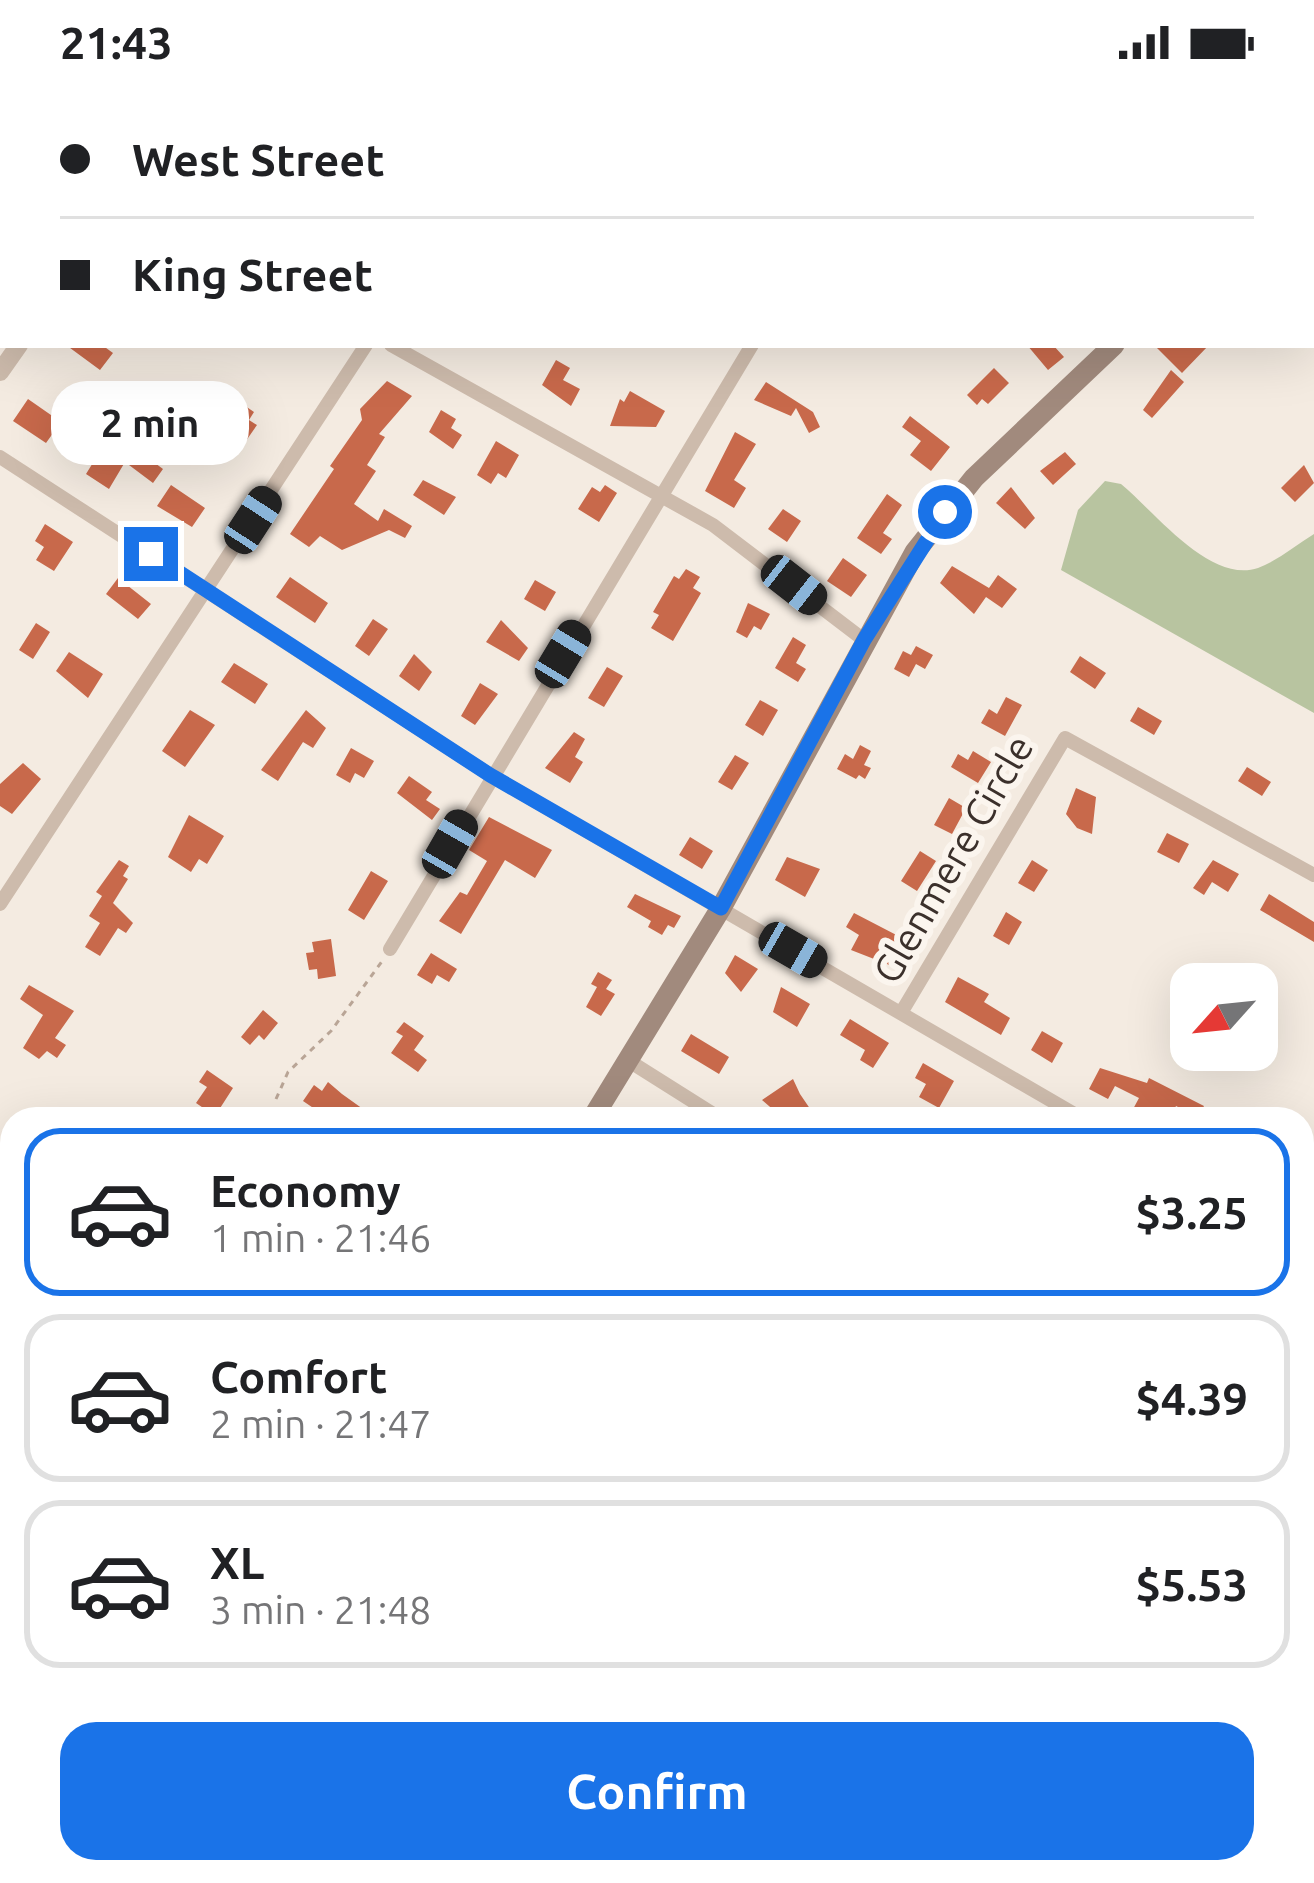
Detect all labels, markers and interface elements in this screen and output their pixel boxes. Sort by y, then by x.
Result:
text: 21:43 [60,17,173,68]
text: West Street [132,134,385,185]
text: King Street [132,249,373,300]
callout: 2 min [52,380,250,464]
text: 2 min [101,401,199,444]
car [218,480,288,560]
route start [918,485,972,539]
route end [124,527,178,581]
car [755,549,833,621]
car [529,614,597,694]
street label: Glenmere Circle [864,728,1041,990]
car [416,804,484,884]
car [753,916,833,984]
north arrow [1170,963,1278,1071]
map controls [1170,963,1278,1071]
icon: car [66,1158,174,1266]
text: Economy [210,1165,401,1216]
text: $3.25 [1135,1187,1248,1238]
text: 1 min · 21:46 [210,1216,431,1259]
icon: car [66,1344,174,1452]
text: Comfort [210,1351,387,1402]
text: $4.39 [1135,1373,1248,1424]
text: 2 min · 21:47 [210,1402,431,1445]
icon: car [66,1530,174,1638]
text: XL [210,1537,264,1588]
text: $5.53 [1135,1559,1248,1610]
text: 3 min · 21:48 [210,1588,431,1631]
button: Confirm [60,1722,1254,1860]

